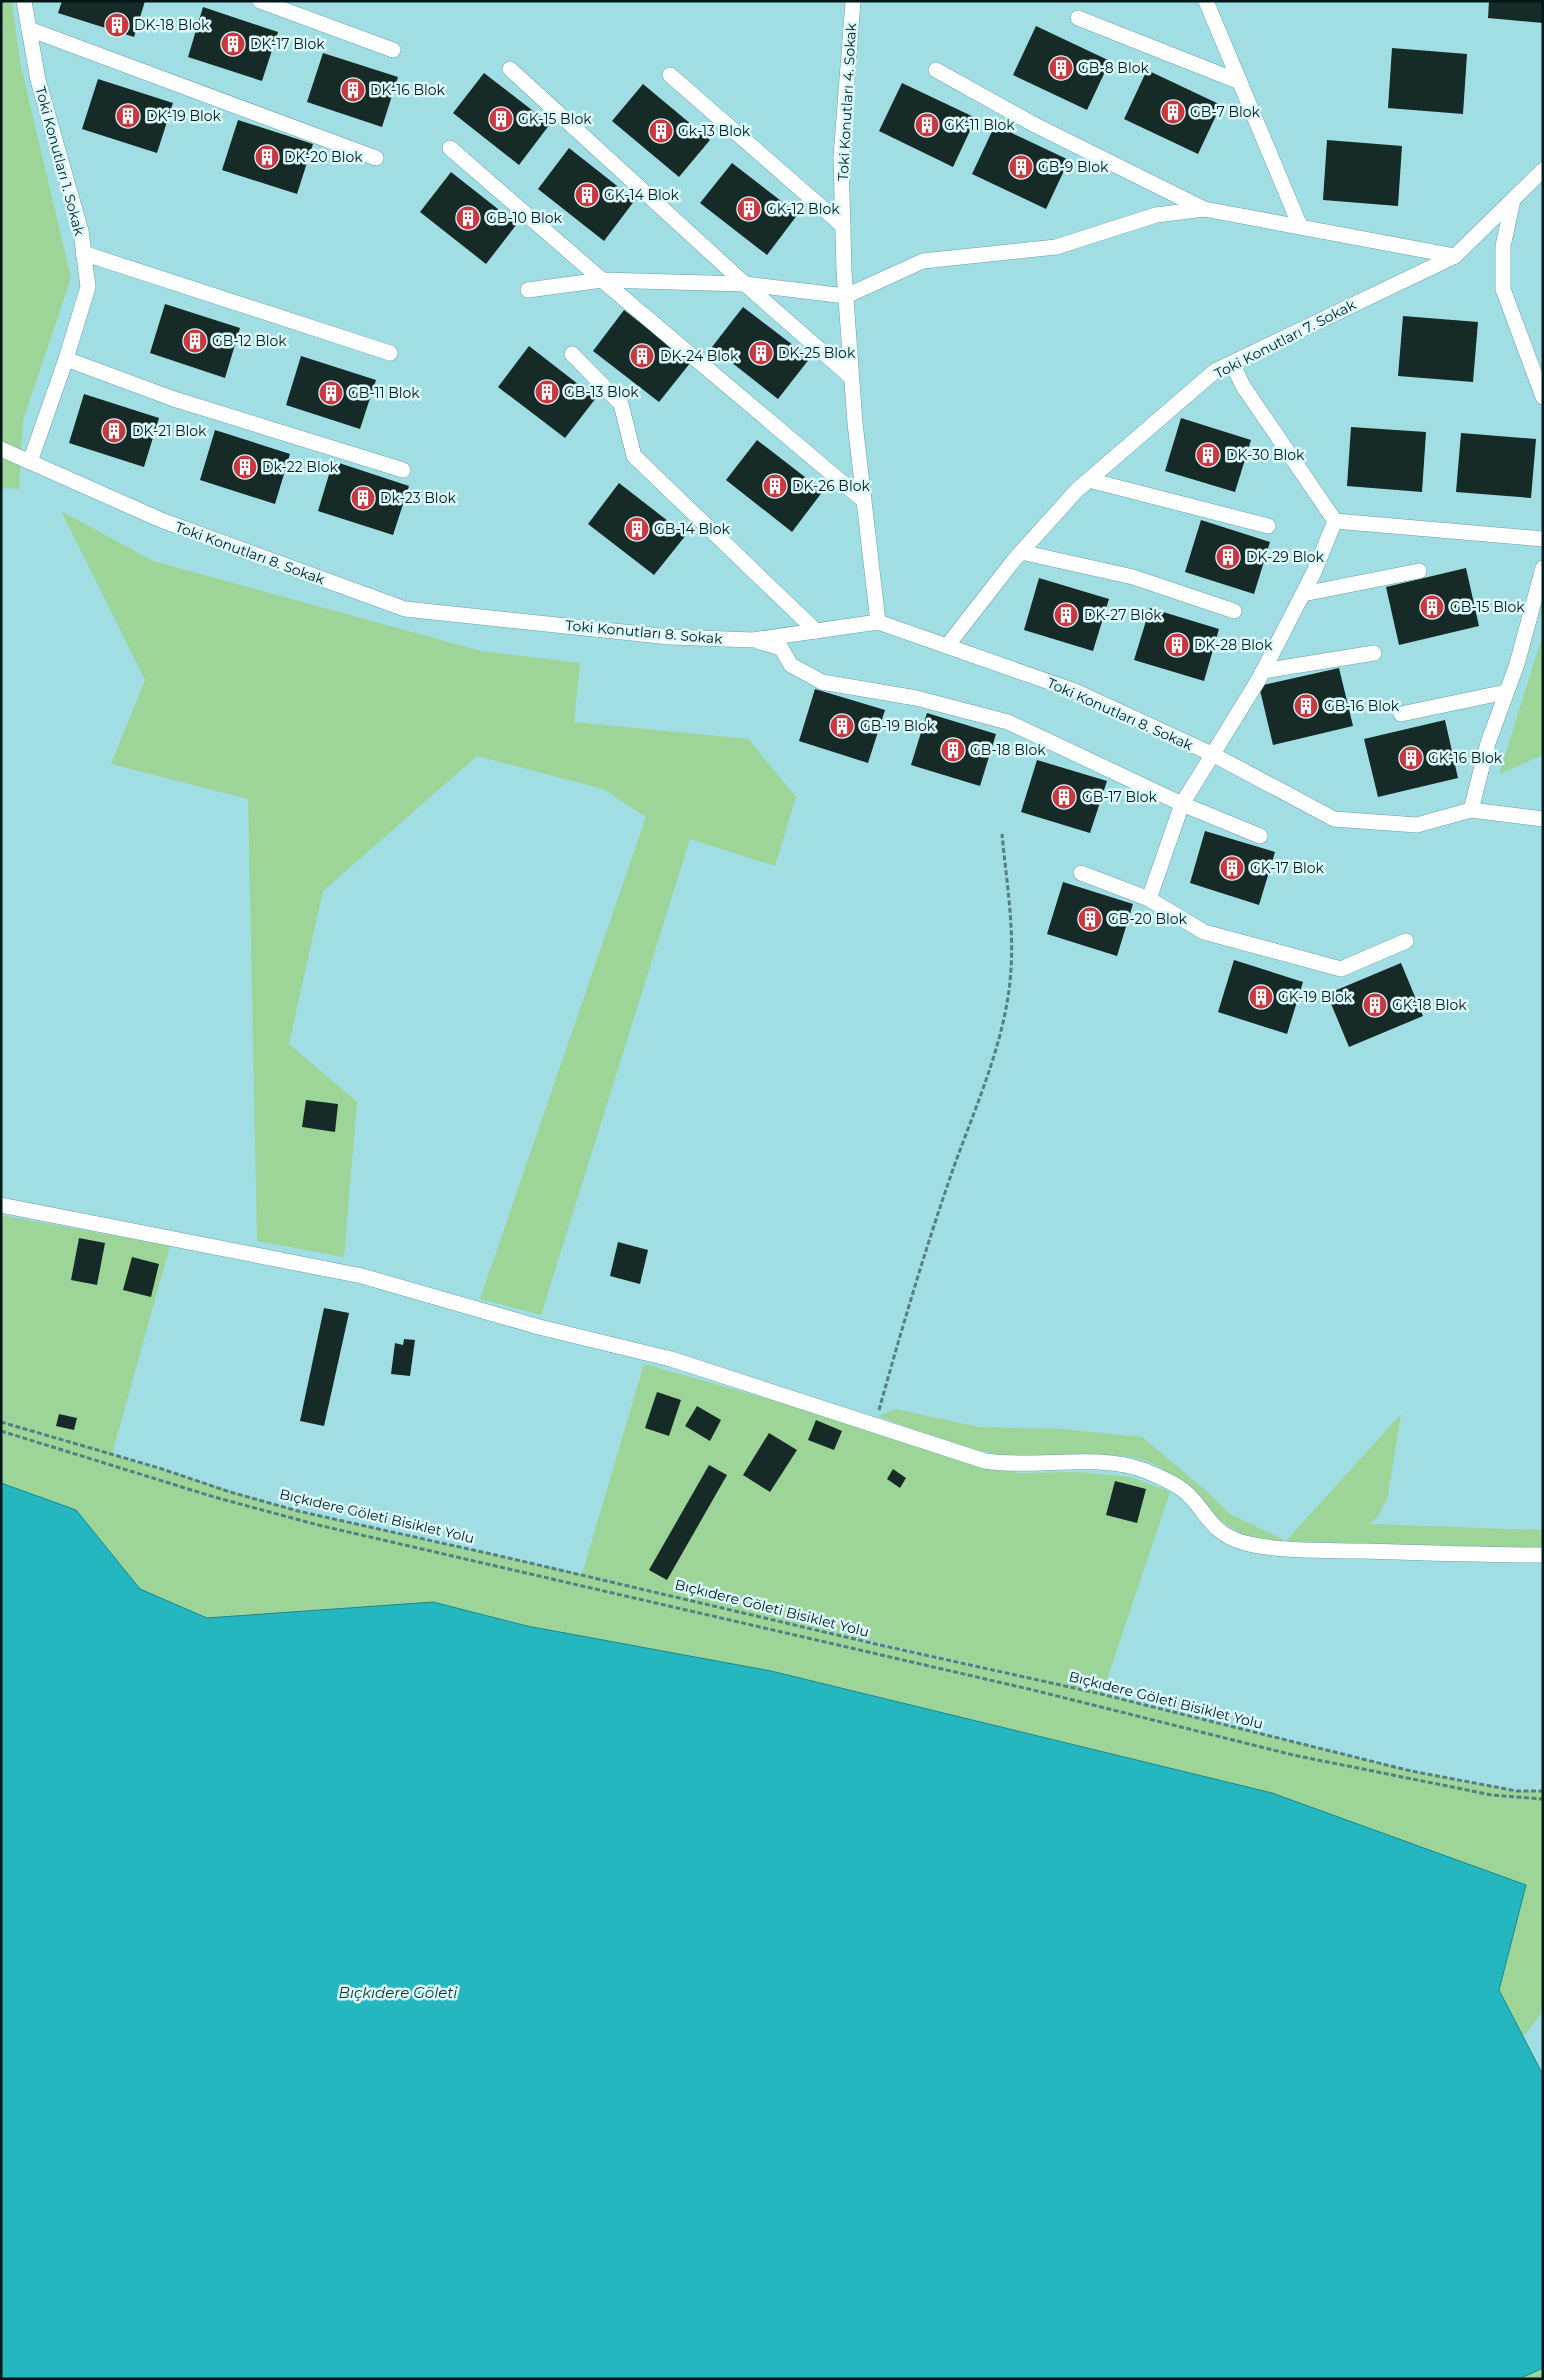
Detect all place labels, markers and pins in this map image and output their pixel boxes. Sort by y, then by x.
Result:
building icon: DK-18 Blok [104,12,130,38]
place label: DK-18 Blok [134,16,210,34]
building icon: DK-17 Blok [220,31,246,57]
place label: DK-17 Blok [250,35,325,53]
building icon: GB-8 Blok [1048,55,1074,81]
place label: GB-8 Blok [1078,59,1149,77]
building icon: DK-16 Blok [340,77,366,103]
place label: DK-16 Blok [370,81,446,99]
building icon: GB-7 Blok [1160,99,1186,125]
building icon: DK-19 Blok [115,103,141,129]
place label: GB-7 Blok [1190,103,1261,121]
building icon: GK-15 Blok [488,106,514,132]
place label: DK-19 Blok [146,107,222,125]
place label: GK-15 Blok [518,110,592,128]
building icon: GK-11 Blok [914,112,940,138]
place label: GK-11 Blok [944,116,1015,134]
building icon: Gk-13 Blok [648,118,674,144]
place label: Gk-13 Blok [678,122,751,140]
building icon: DK-20 Blok [254,144,280,170]
place label: DK-20 Blok [284,148,363,166]
building icon: GB-9 Blok [1008,154,1034,180]
place label: GB-9 Blok [1038,158,1109,176]
building icon: GK-14 Blok [574,182,600,208]
place label: GK-14 Blok [604,186,680,204]
building icon: GK-12 Blok [736,196,762,222]
place label: GK-12 Blok [766,200,840,218]
building icon: GB-10 Blok [455,205,481,231]
place label: GB-10 Blok [486,209,563,227]
building icon: GB-12 Blok [182,328,208,354]
place label: GB-12 Blok [212,332,287,350]
building icon: DK-25 Blok [748,340,774,366]
building icon: DK-24 Blok [629,343,655,369]
place label: DK-25 Blok [778,344,856,362]
place label: DK-24 Blok [660,347,739,365]
building icon: GB-13 Blok [534,379,560,405]
building icon: GB-11 Blok [318,380,344,406]
place label: GB-13 Blok [564,383,639,401]
place label: GB-11 Blok [348,384,420,402]
building icon: DK-21 Blok [101,418,127,444]
place label: DK-21 Blok [132,422,207,440]
building icon: DK-30 Blok [1195,442,1221,468]
place label: DK-30 Blok [1226,446,1305,464]
building icon: Dk-22 Blok [232,454,258,480]
place label: Dk-22 Blok [262,458,338,476]
building icon: DK-26 Blok [762,473,788,499]
place label: DK-26 Blok [792,477,870,495]
building icon: Dk-23 Blok [350,485,376,511]
place label: Dk-23 Blok [380,489,456,507]
building icon: GB-14 Blok [624,516,650,542]
place label: GB-14 Blok [654,520,731,538]
building icon: DK-29 Blok [1215,544,1241,570]
place label: DK-29 Blok [1246,548,1324,566]
building icon: GB-15 Blok [1419,594,1445,620]
place label: GB-15 Blok [1450,598,1525,616]
building icon: DK-27 Blok [1053,602,1079,628]
place label: DK-27 Blok [1084,606,1162,624]
building icon: DK-28 Blok [1164,632,1190,658]
place label: DK-28 Blok [1194,636,1273,654]
building icon: GB-16 Blok [1293,693,1319,719]
place label: GB-16 Blok [1324,697,1400,715]
building icon: GB-19 Blok [829,713,855,739]
place label: GB-19 Blok [860,717,936,735]
building icon: GB-18 Blok [940,737,966,763]
place label: GB-18 Blok [970,741,1046,759]
building icon: GK-16 Blok [1398,745,1424,771]
place label: GK-16 Blok [1428,749,1503,767]
building icon: GB-17 Blok [1051,784,1077,810]
place label: GB-17 Blok [1082,788,1158,806]
building icon: GK-17 Blok [1219,855,1245,881]
place label: GK-17 Blok [1250,859,1324,877]
building icon: GB-20 Blok [1077,906,1103,932]
place label: GB-20 Blok [1108,910,1188,928]
building icon: GK-19 Blok [1248,984,1274,1010]
place label: GK-19 Blok [1278,988,1353,1006]
building icon: GK-18 Blok [1362,992,1388,1018]
place label: GK-18 Blok [1392,996,1467,1014]

